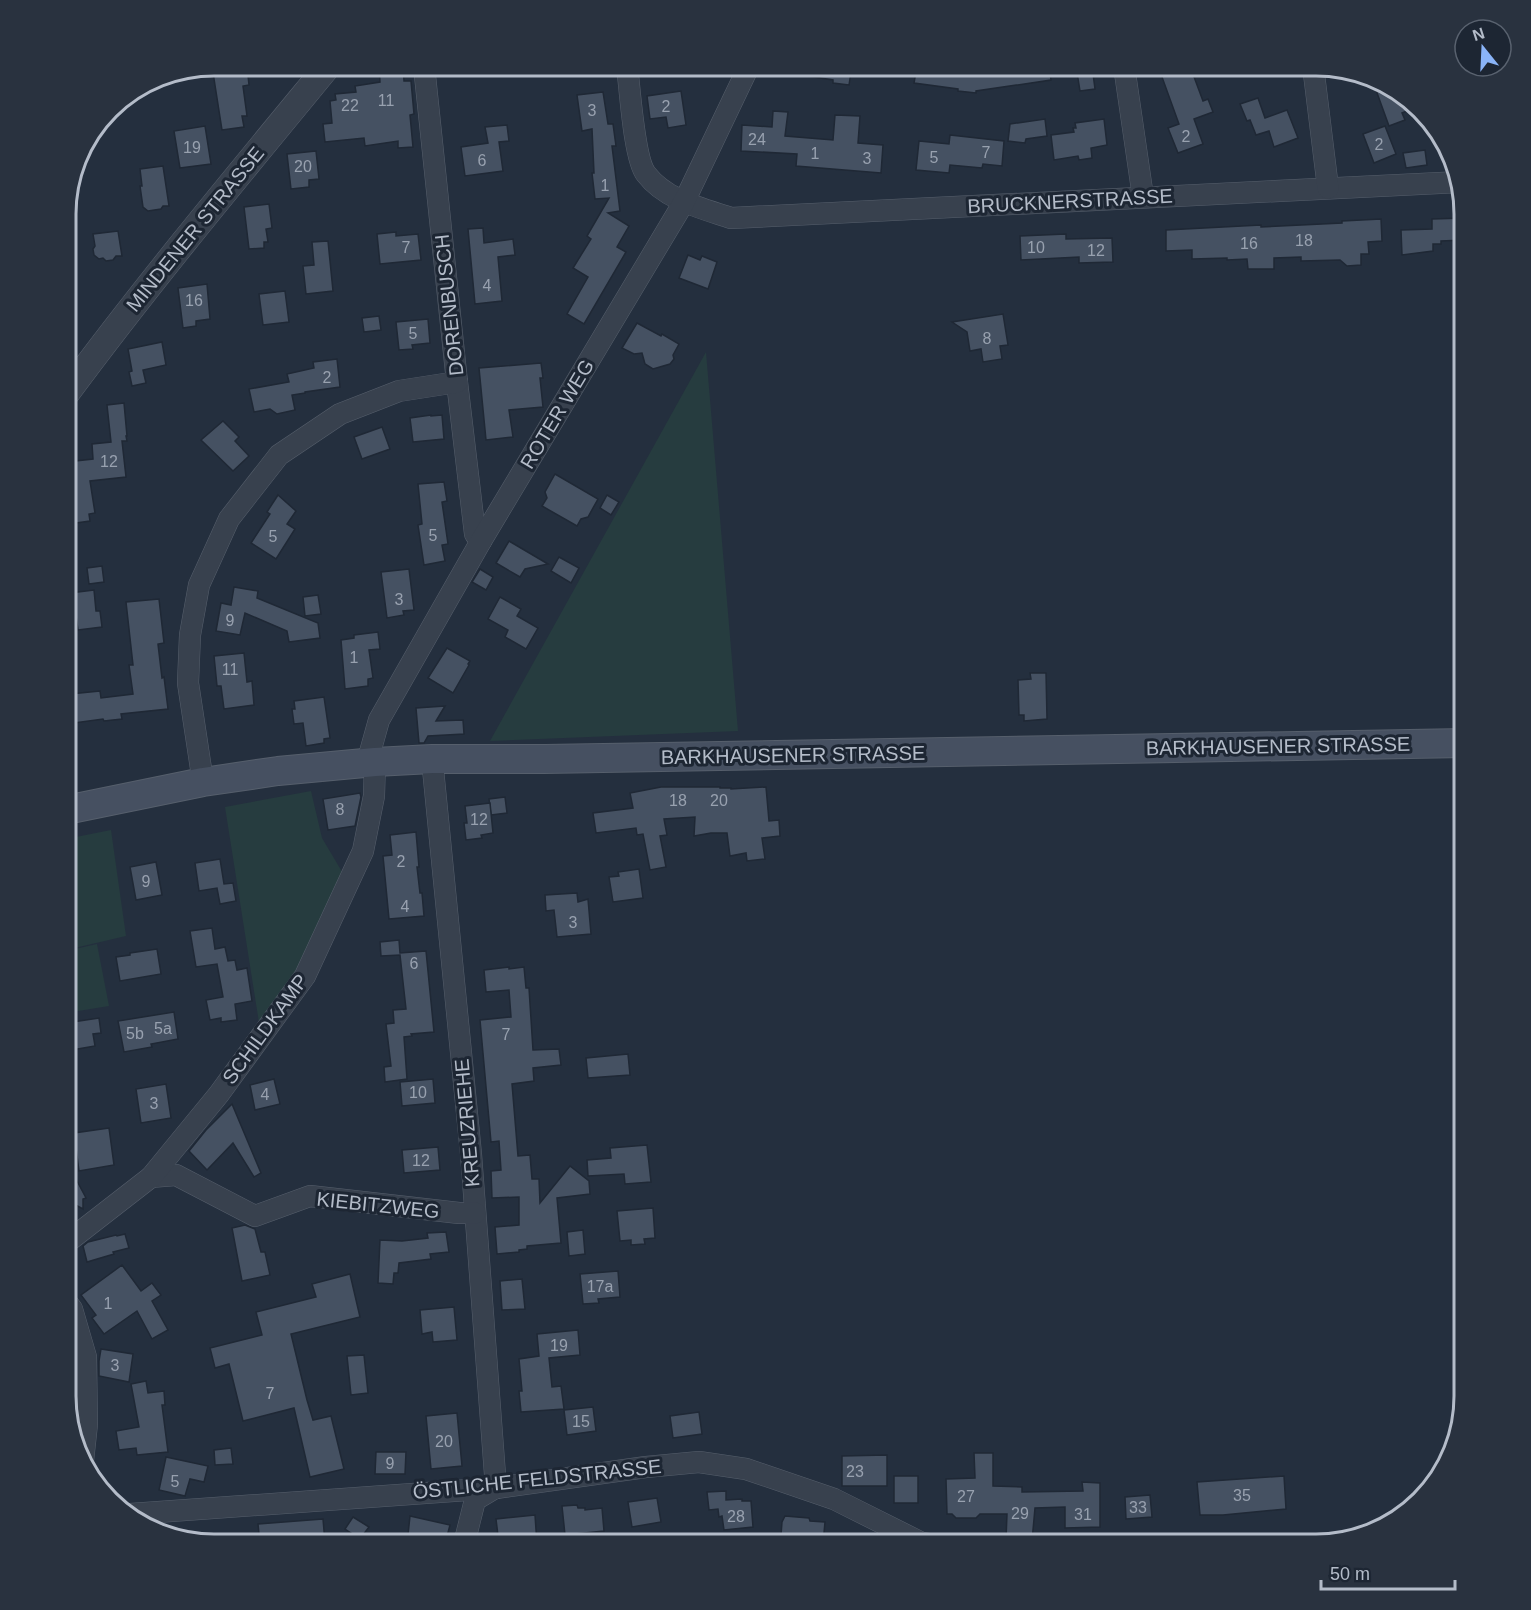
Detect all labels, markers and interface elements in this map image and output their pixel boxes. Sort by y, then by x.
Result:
north arrow [1453,18,1513,78]
text: N [1470,24,1487,44]
house number: 11 [378,92,394,109]
house number: 22 [341,97,359,114]
house number: 2 [662,98,671,115]
house number: 3 [588,102,597,119]
house number: 2 [1182,128,1191,145]
house number: 24 [748,131,766,148]
house number: 2 [1375,136,1384,153]
house number: 19 [183,139,201,156]
street label: MINDENER STRASSE [122,142,268,316]
house number: 7 [982,144,991,161]
house number: 1 [811,145,820,162]
house number: 5 [930,149,939,166]
house number: 3 [863,150,872,167]
house number: 6 [478,152,487,169]
house number: 20 [294,158,312,175]
house number: 1 [601,177,610,194]
street label: BRUCKNERSTRASSE [967,185,1173,217]
house number: 18 [1295,232,1313,249]
street label: DORENBUSCH [431,233,467,377]
house number: 16 [1240,235,1258,252]
house number: 7 [402,239,411,256]
house number: 10 [1027,239,1045,256]
house number: 12 [1087,242,1105,259]
house number: 4 [483,277,492,294]
house number: 16 [185,292,203,309]
house number: 5 [409,325,418,342]
house number: 8 [983,330,992,347]
street label: ROTER WEG [516,355,598,473]
house number: 2 [323,369,332,386]
house number: 12 [100,453,118,470]
house number: 5 [429,527,438,544]
house number: 5 [269,528,278,545]
house number: 3 [395,591,404,608]
house number: 9 [226,612,235,629]
house number: 1 [350,649,359,666]
house number: 11 [222,661,238,678]
street label: BARKHAUSENER STRASSE [1146,733,1410,759]
street label: BARKHAUSENER STRASSE [661,742,925,768]
house number: 18 [669,792,687,809]
house number: 20 [710,792,728,809]
house number: 8 [336,801,345,818]
house number: 12 [470,811,488,828]
house number: 2 [397,853,406,870]
house number: 9 [142,873,151,890]
house number: 4 [401,898,410,915]
house number: 3 [569,914,578,931]
house number: 6 [410,955,419,972]
street label: SCHILDKAMP [218,970,312,1088]
house number: 5a [154,1020,172,1037]
house number: 5b [126,1025,144,1042]
house number: 7 [502,1026,511,1043]
street label: KREUZRIEHE [450,1058,484,1188]
house number: 10 [409,1084,427,1101]
house number: 4 [261,1086,270,1103]
house number: 3 [150,1095,159,1112]
house number: 12 [412,1152,430,1169]
street label: KIEBITZWEG [316,1188,440,1222]
house number: 17a [587,1278,613,1295]
house number: 1 [104,1295,113,1312]
house number: 19 [550,1337,568,1354]
house number: 3 [111,1357,120,1374]
house number: 7 [266,1385,275,1402]
house number: 15 [572,1413,590,1430]
house number: 20 [435,1433,453,1450]
house number: 9 [386,1455,395,1472]
street label: ÖSTLICHE FELDSTRASSE [412,1455,662,1503]
house number: 23 [846,1463,864,1480]
house number: 5 [171,1473,180,1490]
house number: 35 [1233,1487,1251,1504]
house number: 27 [957,1488,975,1505]
house number: 33 [1129,1499,1147,1516]
house number: 29 [1011,1505,1029,1522]
house number: 31 [1074,1506,1092,1523]
house number: 28 [727,1508,745,1525]
scale bar [1321,1553,1454,1591]
text: 50 m [1330,1564,1370,1584]

